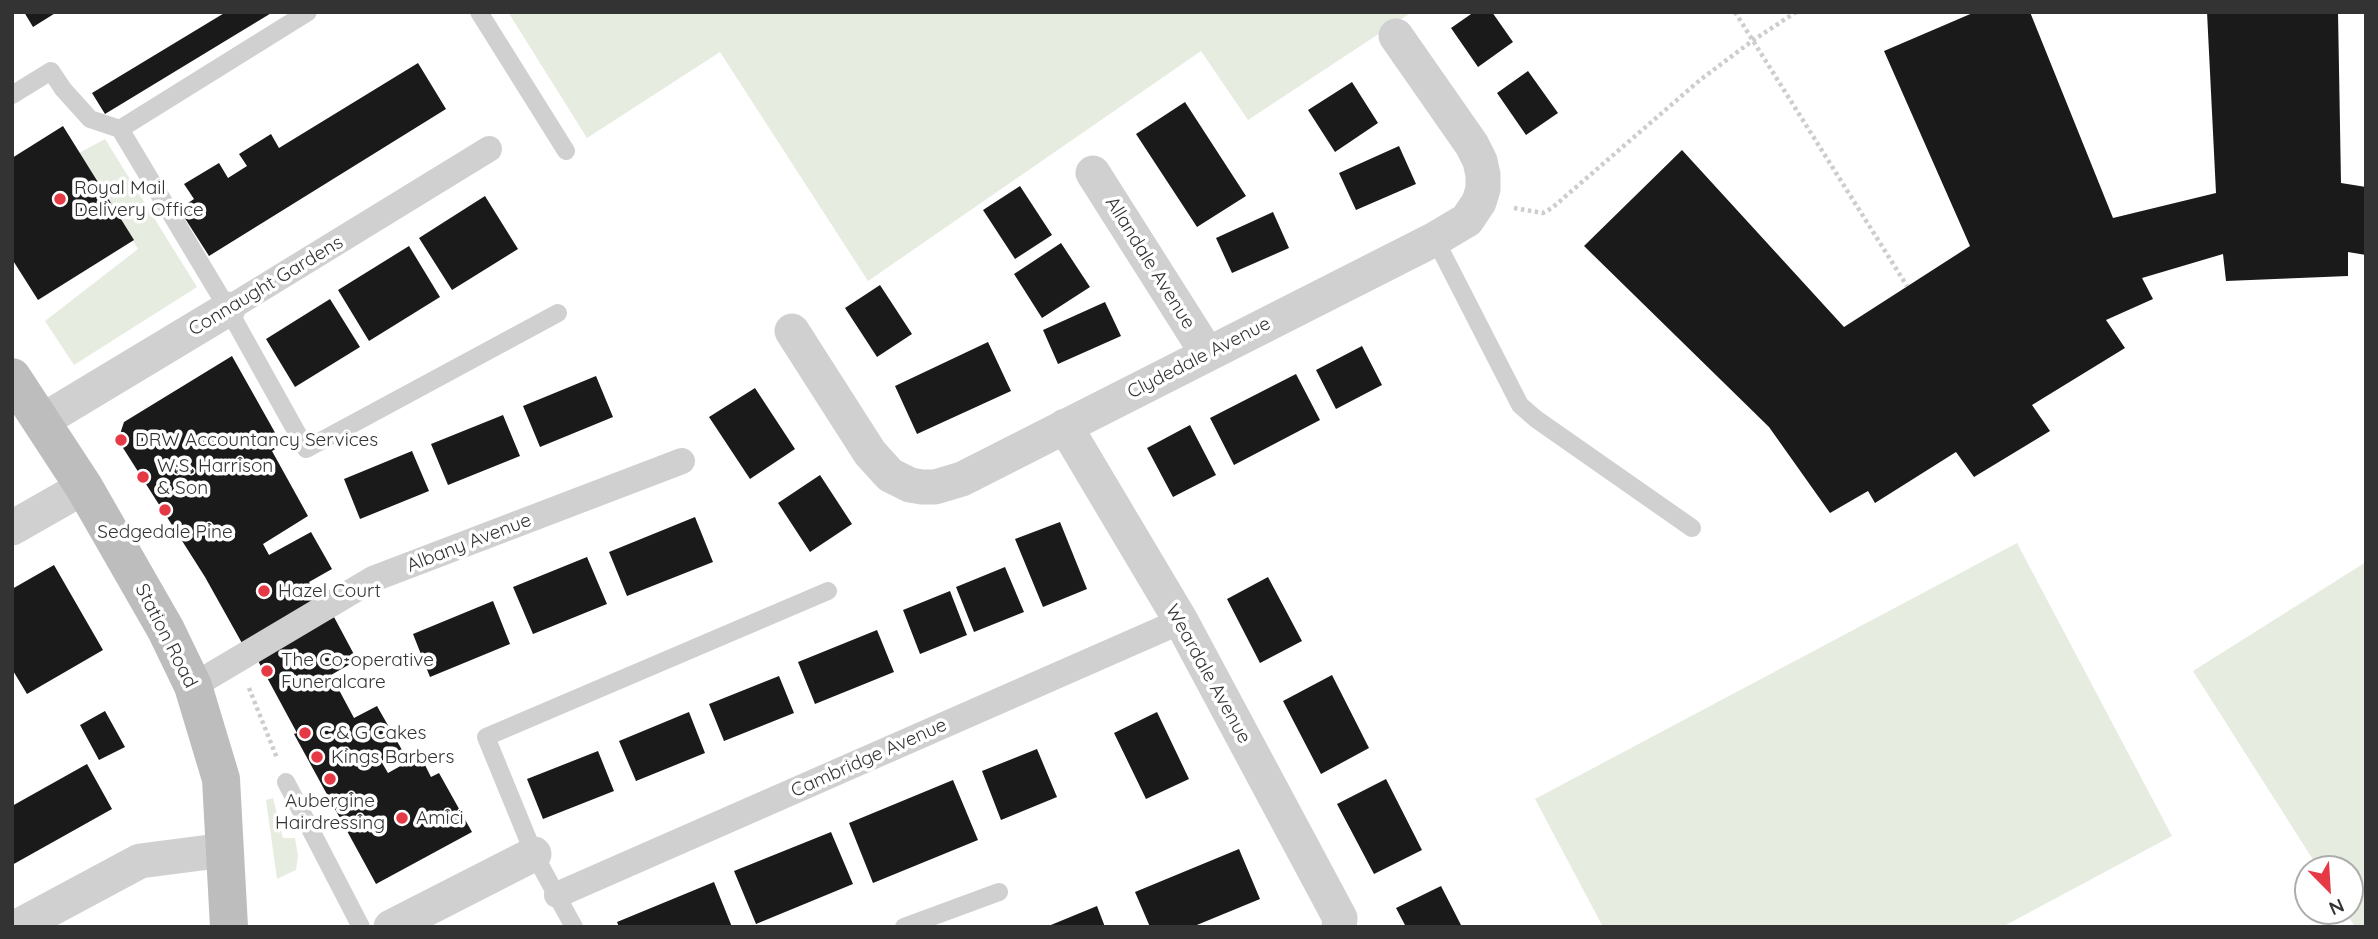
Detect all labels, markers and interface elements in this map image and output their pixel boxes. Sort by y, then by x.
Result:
place label: Royal Mail Delivery Office [74,177,204,221]
marker: Royal Mail Delivery Office [52,191,68,207]
street label: Allandale Avenue [1100,193,1200,333]
street label: Connaught Gardens [185,231,347,341]
street label: Clydedale Avenue [1124,312,1274,404]
place label: DRW Accountancy Services [135,429,378,451]
marker: DRW Accountancy Services [113,432,129,448]
place label: W.S. Harrison & Son [157,455,273,499]
marker: W.S. Harrison & Son [135,469,151,485]
marker: Sedgedale Pine [157,502,173,518]
street label: Albany Avenue [404,509,534,577]
place label: Sedgedale Pine [97,521,233,543]
street label: Station Road [130,580,202,692]
place label: Hazel Court [278,580,381,602]
marker: Hazel Court [256,583,272,599]
street label: Weardale Avenue [1160,601,1256,747]
place label: The Co-operative Funeralcare [281,649,434,693]
marker: The Co-operative Funeralcare [259,663,275,679]
street label: Cambridge Avenue [788,713,950,803]
place label: C & G Cakes [319,722,426,744]
marker: C & G Cakes [297,725,313,741]
place label: Kings Barbers [331,746,454,768]
marker: Kings Barbers [309,749,325,765]
marker: Aubergine Hairdressing [322,771,338,787]
place label: Aubergine Hairdressing [275,790,385,834]
place label: Amici [416,807,464,829]
marker: Amici [394,810,410,826]
north arrow [2294,855,2364,925]
text: N [2325,894,2348,921]

